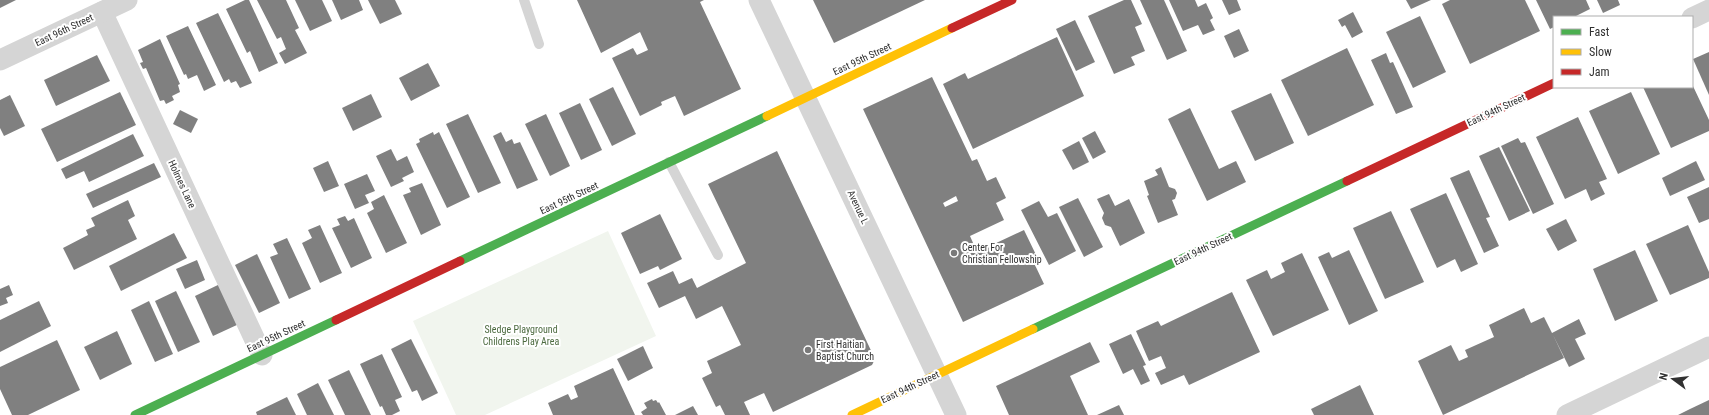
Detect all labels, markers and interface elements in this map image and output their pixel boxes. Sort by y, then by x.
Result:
street label: East 96th Street [33,12,95,48]
legend [1553,16,1693,88]
text: Fast [1589,25,1610,39]
street label: East 95th Street [831,41,893,77]
text: Slow [1589,45,1612,59]
text: Jam [1589,65,1610,79]
street label: East 94th Street [1465,92,1527,128]
street label: Holmes Lane [166,158,198,210]
street label: East 95th Street [538,180,600,216]
street label: Avenue L [845,188,871,226]
street label: East 94th Street [1172,231,1234,267]
place label: Center For Christian Fellowship [962,242,1042,265]
marker: Center For Christian Fellowship [949,248,959,258]
street label: East 95th Street [245,318,307,354]
park label: Sledge Playground Childrens Play Area [483,324,560,347]
place label: First Haitian Baptist Church [816,339,874,362]
marker: First Haitian Baptist Church [803,345,813,355]
north arrow [1653,359,1693,399]
street label: East 94th Street [879,369,941,405]
text: N [1657,371,1671,381]

